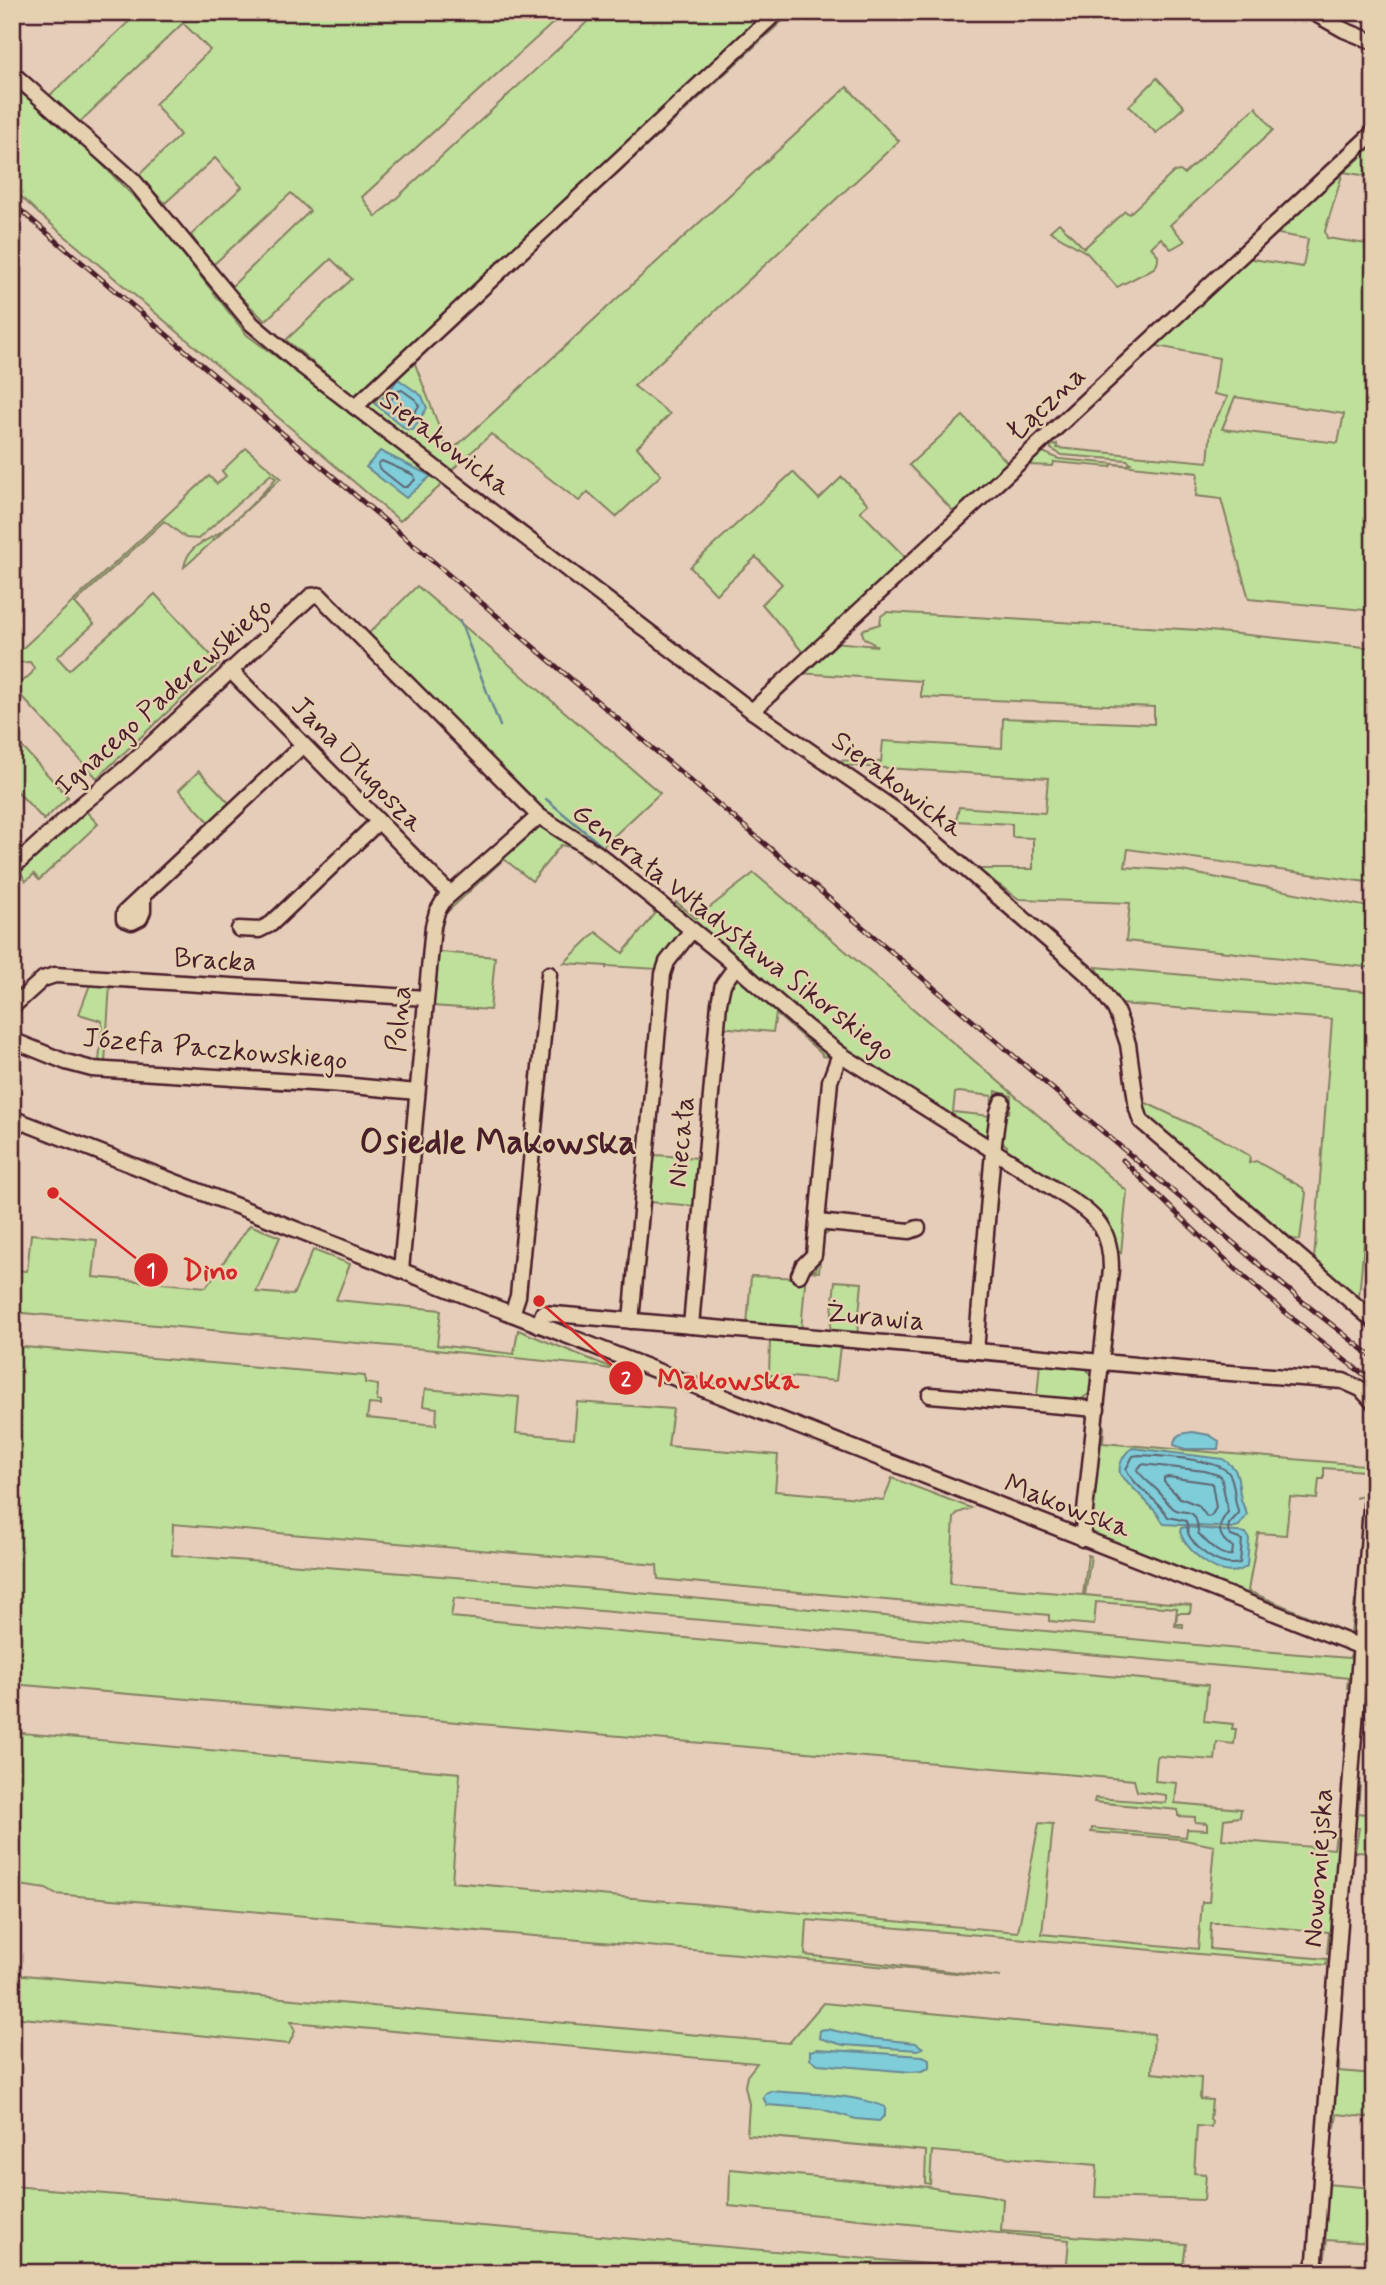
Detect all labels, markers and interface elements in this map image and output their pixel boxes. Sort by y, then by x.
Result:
street label: Łączna [1000,358,1094,450]
street label: Sierakowicka [371,382,519,506]
street label: Ignacego Paderewskiego [47,589,283,807]
street label: Jana Długosza [282,689,432,841]
street label: Sierakowicka [823,723,971,847]
street label: Generała Władysława Sikorskiego [564,795,902,1071]
street label: Bracka [173,940,257,982]
street label: Polna [379,984,421,1054]
street label: Józefa Paczkowskiego [81,1020,349,1080]
street label: Niecała [660,1095,704,1189]
district label: Osiedle Makowska [360,1120,636,1166]
callout: Dino [134,1244,252,1295]
text: Dino [182,1252,238,1291]
text: 1 [146,1257,156,1285]
street label: Żurawia [824,1295,926,1341]
callout: Makowska [608,1353,813,1404]
text: Makowska [657,1361,800,1400]
text: 2 [621,1366,632,1394]
street label: Makowska [999,1466,1136,1548]
street label: Nowomiejska [1295,1787,1343,1949]

